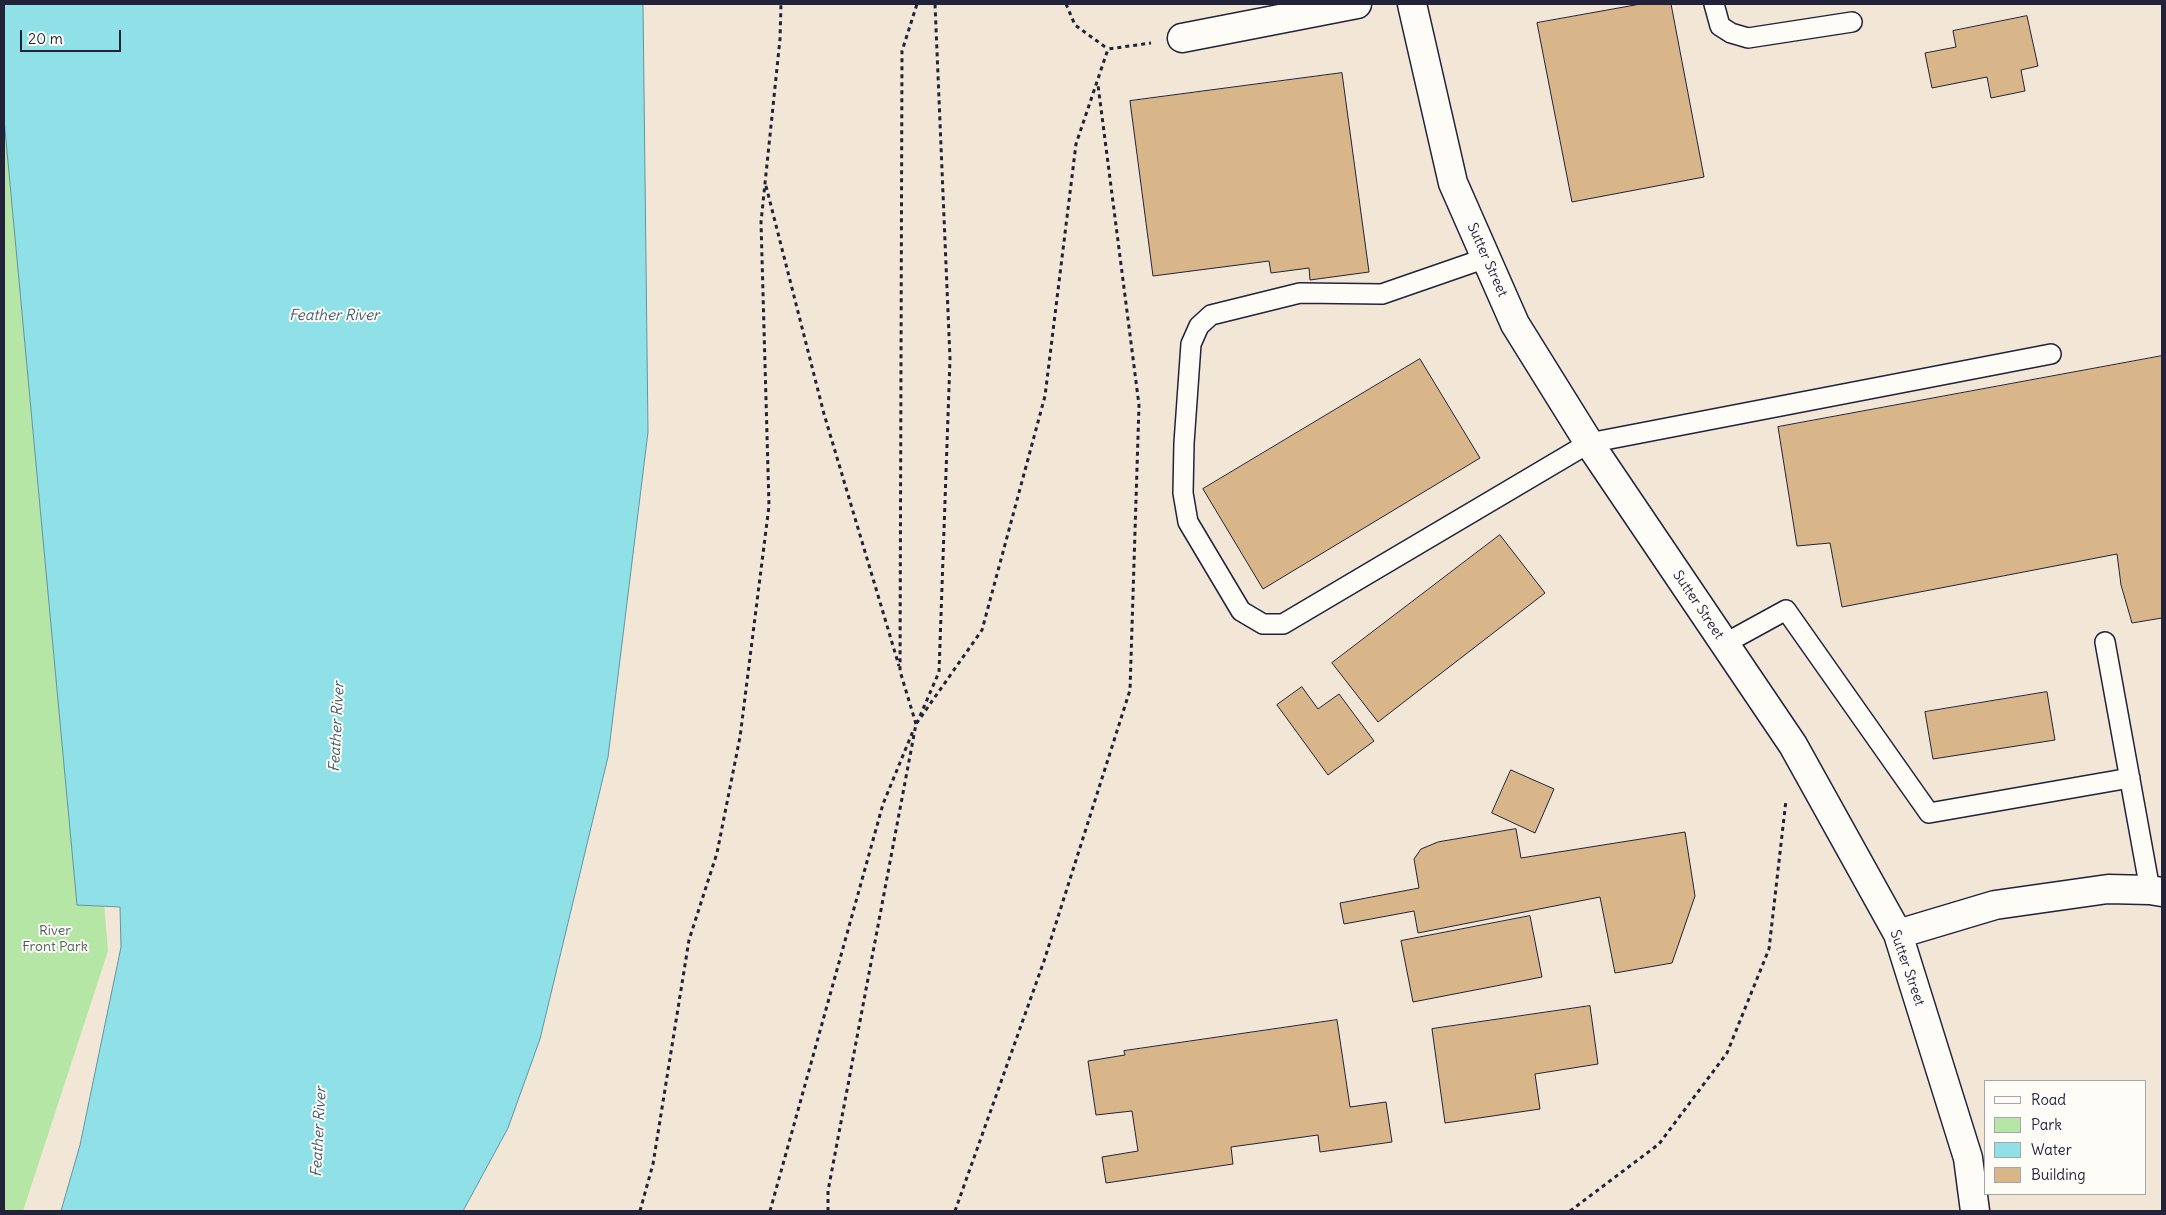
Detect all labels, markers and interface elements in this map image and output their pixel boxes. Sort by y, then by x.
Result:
scale bar [22,20,124,52]
text: 20 m [28,29,63,48]
street label: Sutter Street [1463,220,1511,300]
water label: Feather River [289,307,379,325]
street label: Sutter Street [1669,567,1727,643]
water label: Feather River [326,682,348,772]
park label: River Front Park [22,923,88,956]
street label: Sutter Street [1886,928,1928,1008]
legend [1984,1080,2146,1195]
water label: Feather River [308,1087,330,1177]
text: Road [2031,1090,2066,1109]
text: Park [2031,1115,2062,1134]
text: Water [2031,1140,2072,1159]
text: Building [2031,1165,2086,1184]

